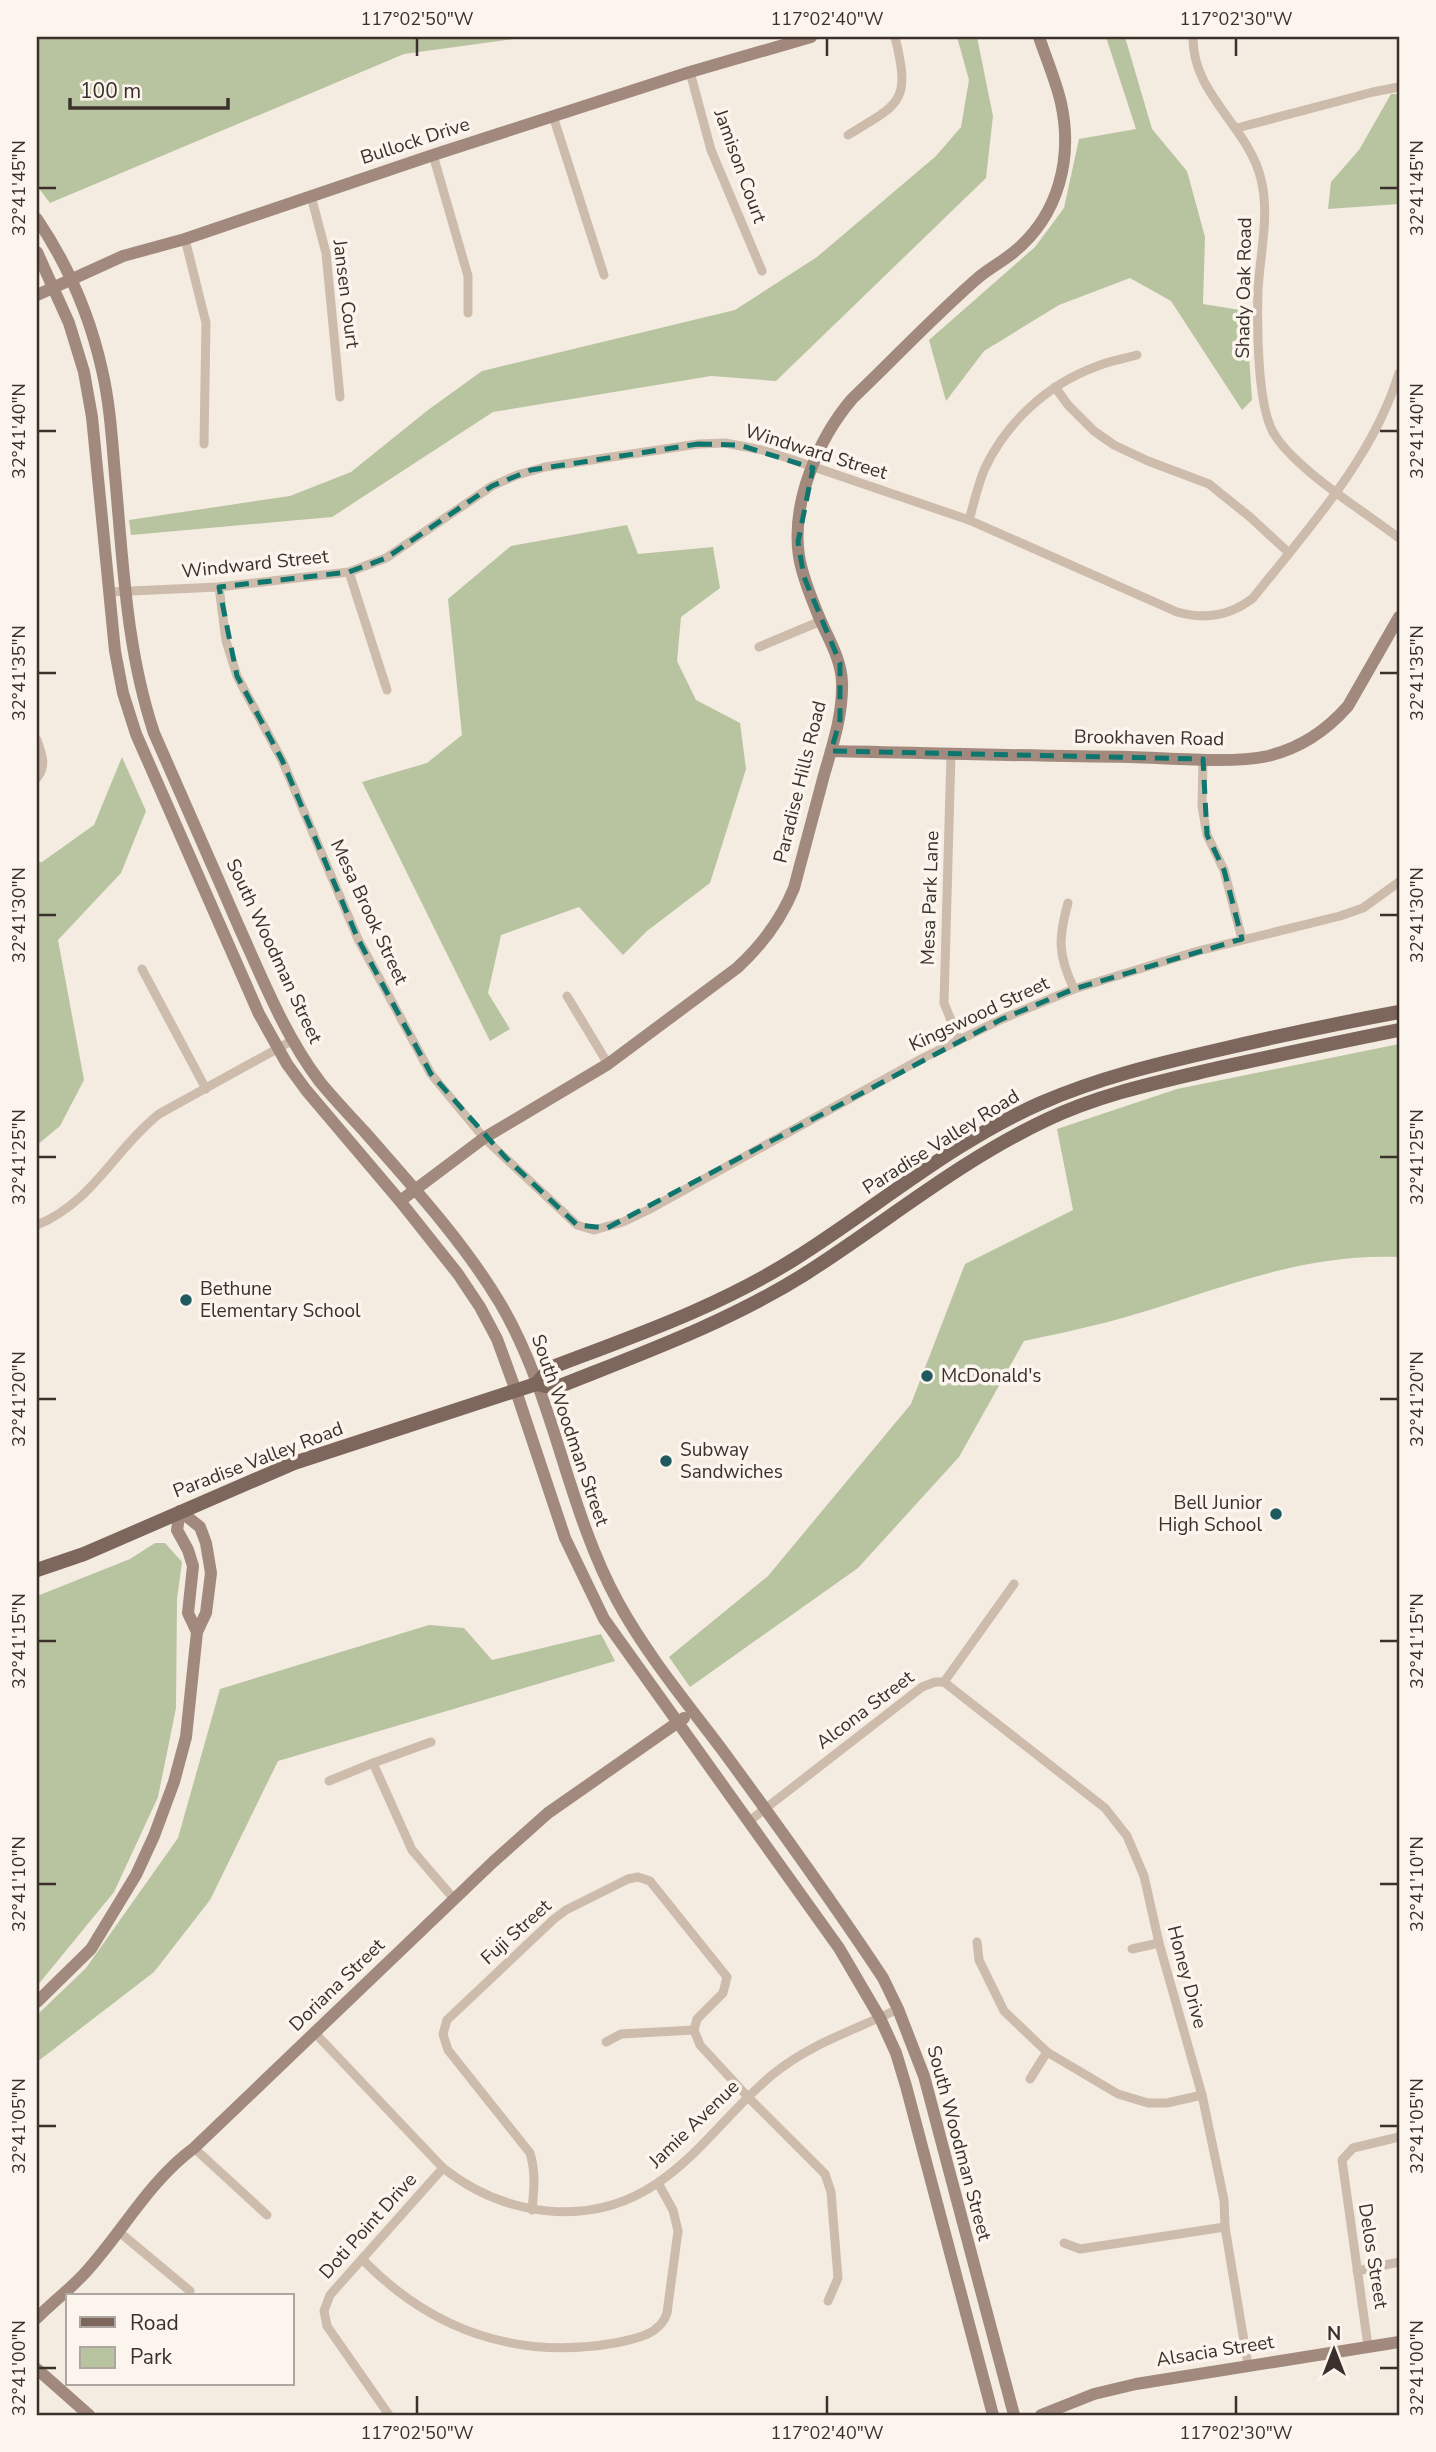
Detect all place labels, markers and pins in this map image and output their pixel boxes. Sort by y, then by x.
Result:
place label: Bethune Elementary School [200,1276,361,1324]
marker: Bethune Elementary School [178,1292,194,1308]
place label: McDonald's [941,1363,1042,1389]
marker: McDonald's [919,1368,935,1384]
place label: Subway Sandwiches [680,1437,783,1485]
marker: Subway Sandwiches [658,1453,674,1469]
place label: Bell Junior High School [1158,1490,1262,1538]
marker: Bell Junior High School [1268,1506,1284,1522]

